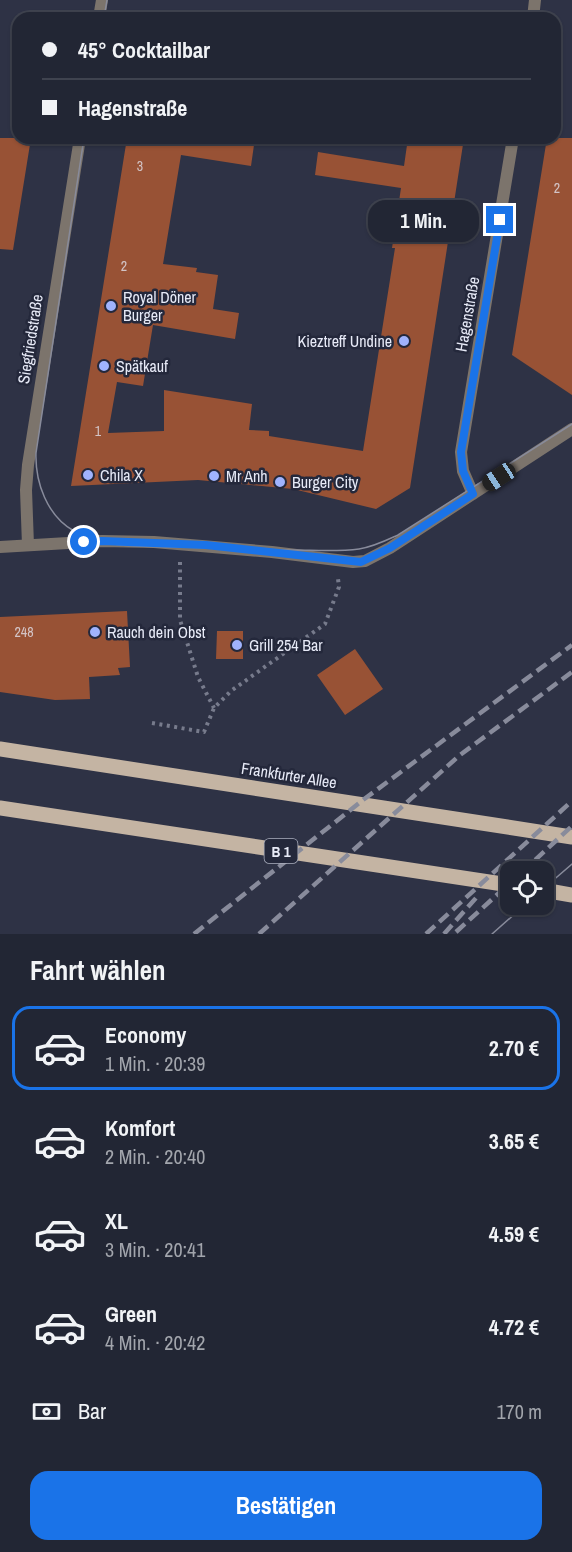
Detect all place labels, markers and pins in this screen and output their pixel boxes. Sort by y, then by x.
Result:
place label: Royal Döner Burger [123,286,197,326]
marker: Royal Döner Burger [104,299,118,313]
place label: Kieztreff Undine [297,330,392,352]
marker: Kieztreff Undine [397,334,411,348]
place label: Spätkauf [116,355,168,377]
marker: Spätkauf [97,359,111,373]
place label: Chila X [100,464,143,486]
place label: Mr Anh [226,465,268,487]
marker: Chila X [81,468,95,482]
marker: Mr Anh [207,469,221,483]
place label: Burger City [292,471,359,493]
marker: Burger City [273,475,287,489]
place label: Rauch dein Obst [107,621,206,643]
marker: Rauch dein Obst [88,625,102,639]
place label: Grill 254 Bar [249,634,323,656]
marker: Grill 254 Bar [230,638,244,652]

